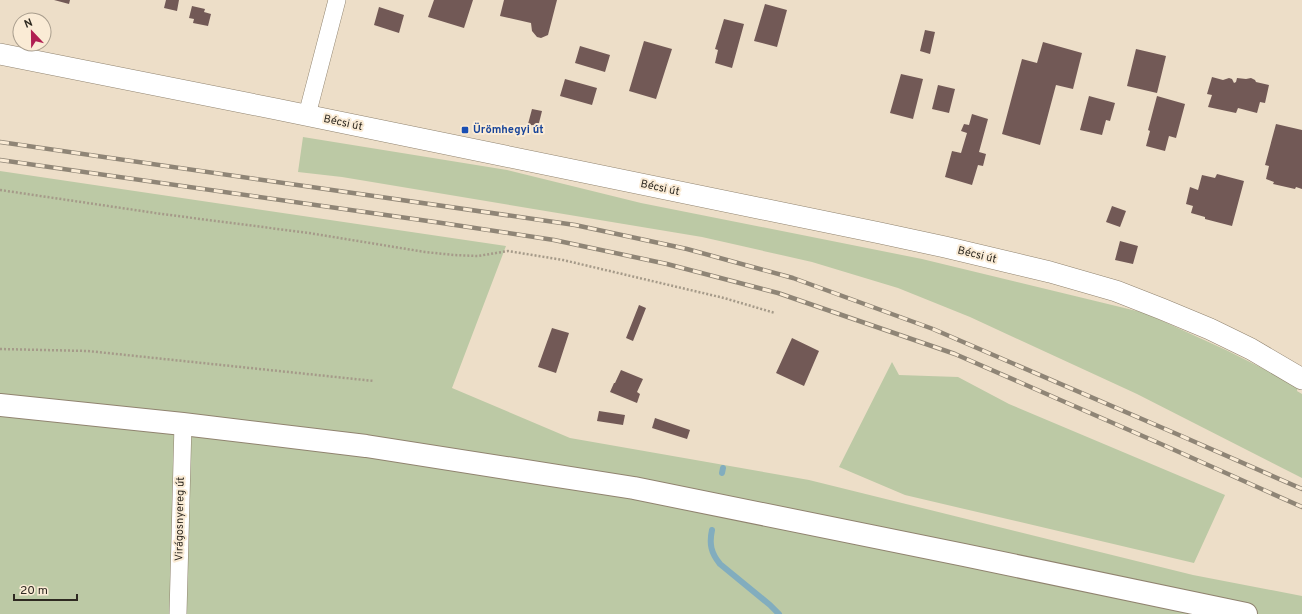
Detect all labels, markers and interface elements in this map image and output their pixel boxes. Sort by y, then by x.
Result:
north arrow [12,12,52,52]
text: N [22,16,35,32]
street label: Bécsi út [322,112,364,134]
place label: Ürömhegyi út [473,122,544,137]
marker: Ürömhegyi út [460,125,470,135]
street label: Bécsi út [639,177,681,199]
street label: Bécsi út [956,243,998,267]
street label: Virágosnyereg út [172,477,188,561]
scale bar [14,576,77,602]
text: 20 m [20,583,48,599]

